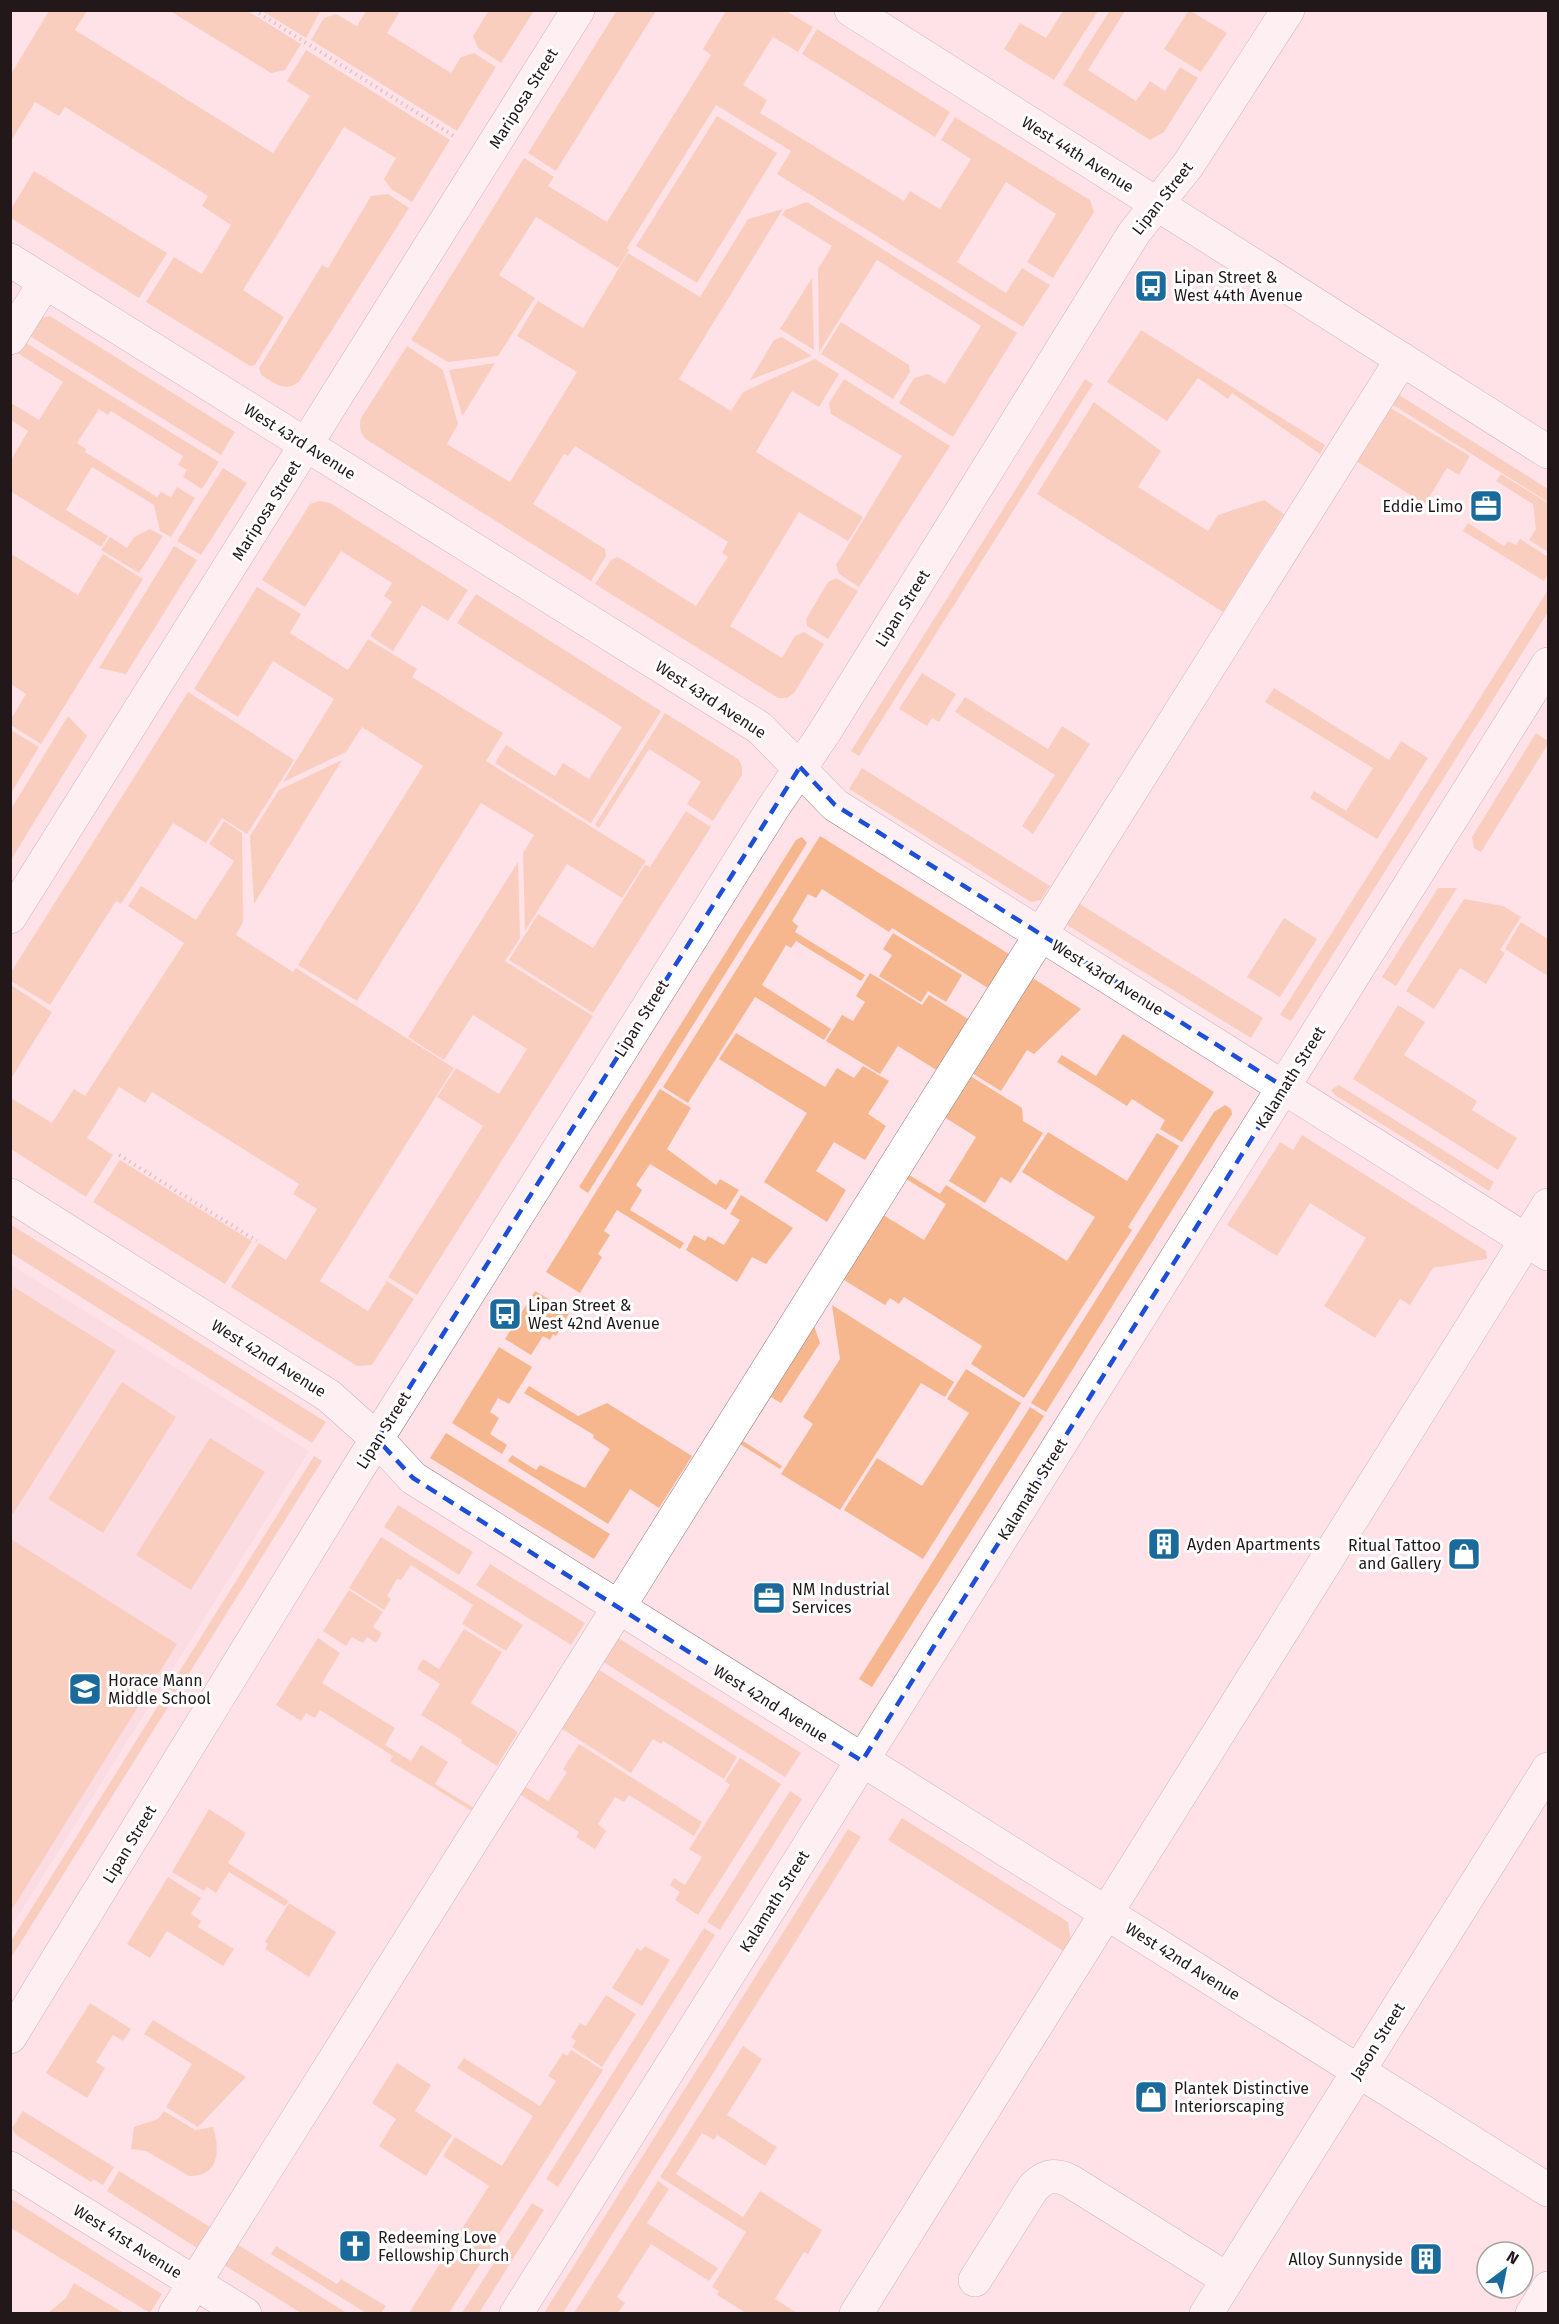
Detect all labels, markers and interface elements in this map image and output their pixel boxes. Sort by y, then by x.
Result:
street label: Mariposa Street [485,45,562,152]
street label: West 44th Avenue [1018,112,1137,197]
street label: Lipan Street [1128,158,1197,239]
bus stop icon: Lipan Street & West 44th Avenue [1133,268,1169,304]
place label: Lipan Street & West 44th Avenue [1174,268,1303,305]
street label: West 43rd Avenue [240,399,359,483]
street label: Mariposa Street [228,457,305,564]
office icon: Eddie Limo [1468,488,1504,524]
place label: Eddie Limo [1383,497,1463,516]
street label: Lipan Street [871,566,934,650]
street label: West 43rd Avenue [652,657,770,742]
street label: West 43rd Avenue [1048,935,1167,1019]
street label: Lipan Street [610,976,673,1060]
street label: Kalamath Street [1252,1023,1329,1132]
bus stop icon: Lipan Street & West 42nd Avenue [487,1296,523,1332]
place label: Lipan Street & West 42nd Avenue [528,1296,660,1333]
street label: West 42nd Avenue [208,1315,330,1401]
street label: Lipan Street [352,1388,415,1472]
street label: Kalamath Street [994,1435,1071,1544]
building icon: Ayden Apartments [1146,1526,1182,1562]
place label: Ayden Apartments [1187,1535,1320,1554]
place label: Ritual Tattoo and Gallery [1348,1536,1441,1573]
shop icon: Ritual Tattoo and Gallery [1446,1536,1482,1572]
office icon: NM Industrial Services [751,1580,787,1616]
place label: NM Industrial Services [792,1580,890,1617]
street label: West 42nd Avenue [710,1660,832,1746]
school or university icon: Horace Mann Middle School [67,1671,103,1707]
place label: Horace Mann Middle School [108,1671,211,1708]
street label: Lipan Street [99,1802,160,1887]
street label: Kalamath Street [736,1847,813,1956]
street label: West 42nd Avenue [1122,1918,1244,2004]
street label: Jason Street [1346,1999,1409,2083]
shop icon: Plantek Distinctive Interiorscaping [1133,2079,1169,2115]
place label: Plantek Distinctive Interiorscaping [1174,2079,1309,2116]
street label: West 41st Avenue [70,2200,186,2282]
church icon: Redeeming Love Fellowship Church [337,2228,373,2264]
place label: Redeeming Love Fellowship Church [378,2228,509,2265]
north arrow [1475,2240,1535,2300]
building icon: Alloy Sunnyside [1408,2241,1444,2277]
text: N [1503,2247,1522,2269]
place label: Alloy Sunnyside [1288,2250,1403,2269]

